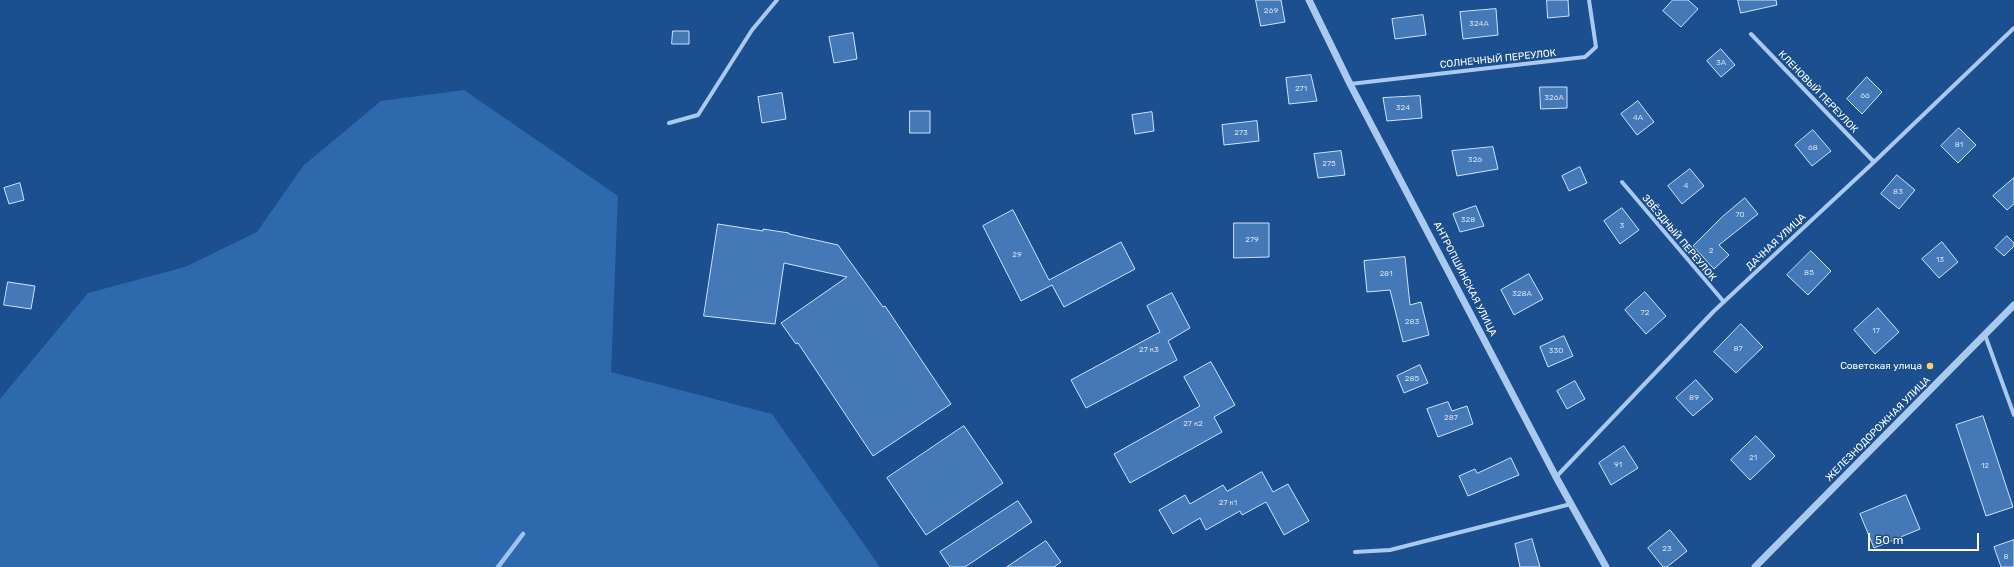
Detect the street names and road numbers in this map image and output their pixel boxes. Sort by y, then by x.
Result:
street label: СОЛНЕЧНЫЙ ПЕРЕУЛОК [1439,47,1557,71]
street label: КЛЕНОВЫЙ ПЕРЕУЛОК [1776,48,1860,136]
street label: ЗВЁЗДНЫЙ ПЕРЕУЛОК [1639,192,1719,284]
street label: ДАЧНАЯ УЛИЦА [1744,211,1808,273]
street label: АНТРОПШИНСКАЯ УЛИЦА [1431,220,1499,338]
street label: ЖЕЛЕЗНОДОРОЖНАЯ УЛИЦА [1823,374,1933,484]

